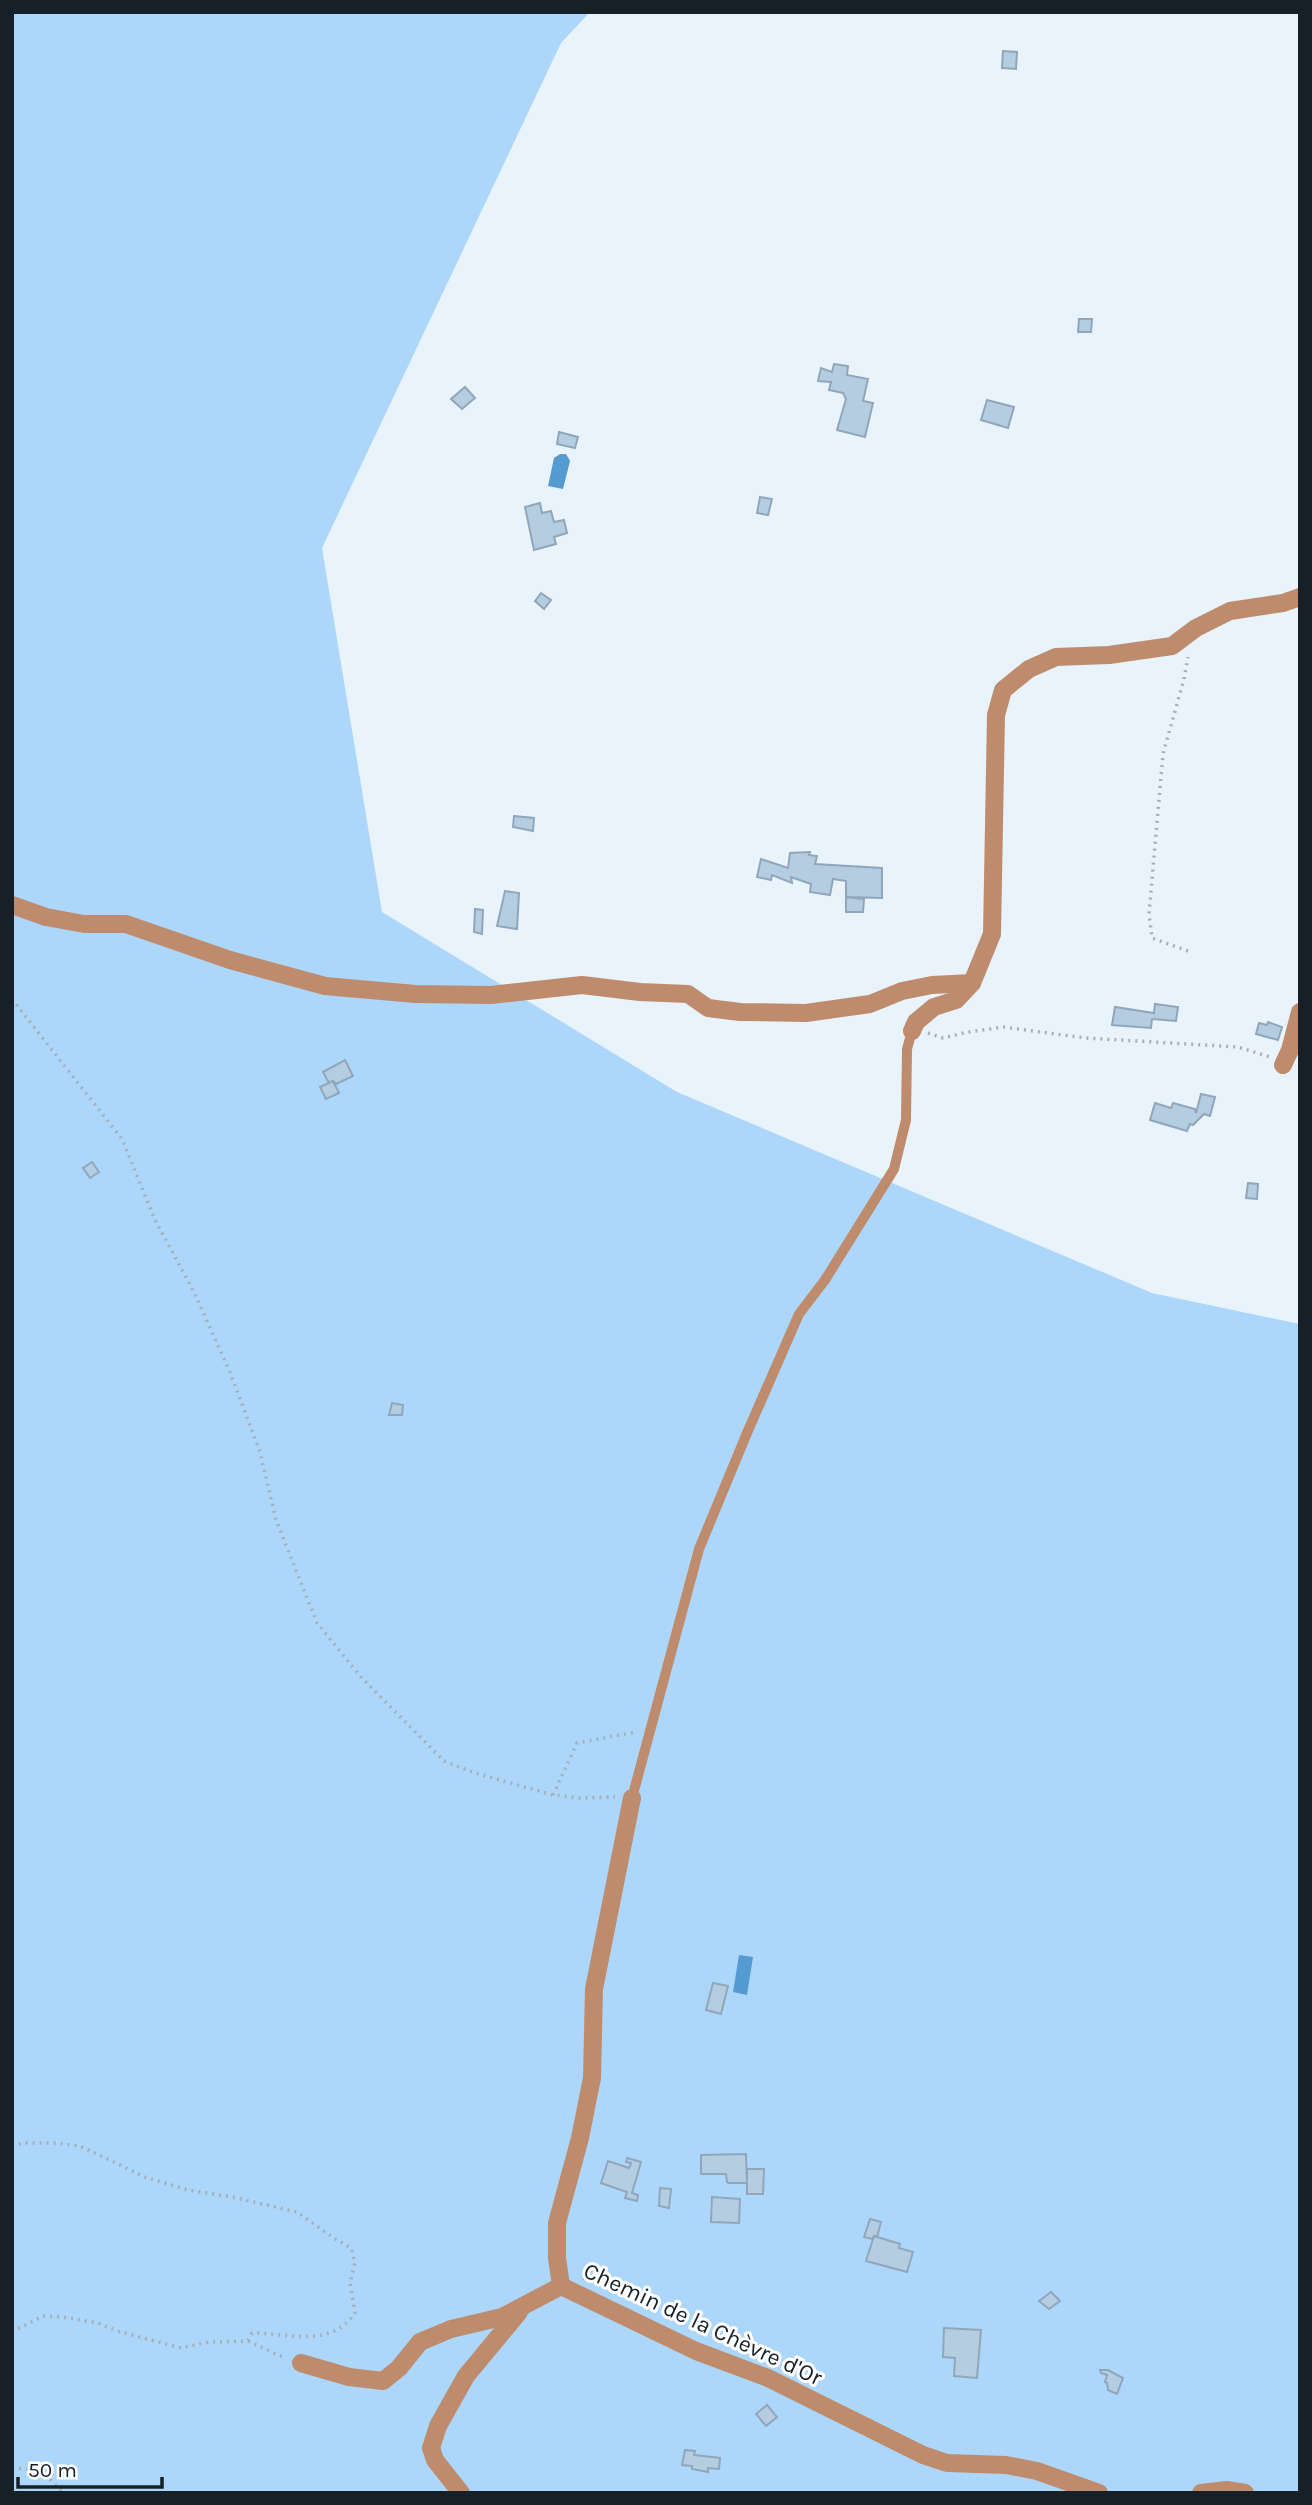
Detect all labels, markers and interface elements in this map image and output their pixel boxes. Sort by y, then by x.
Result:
street label: Chemin de la Chèvre d'Or [580,2257,827,2391]
scale bar [18,2446,161,2490]
text: 50 m [28,2458,77,2482]

